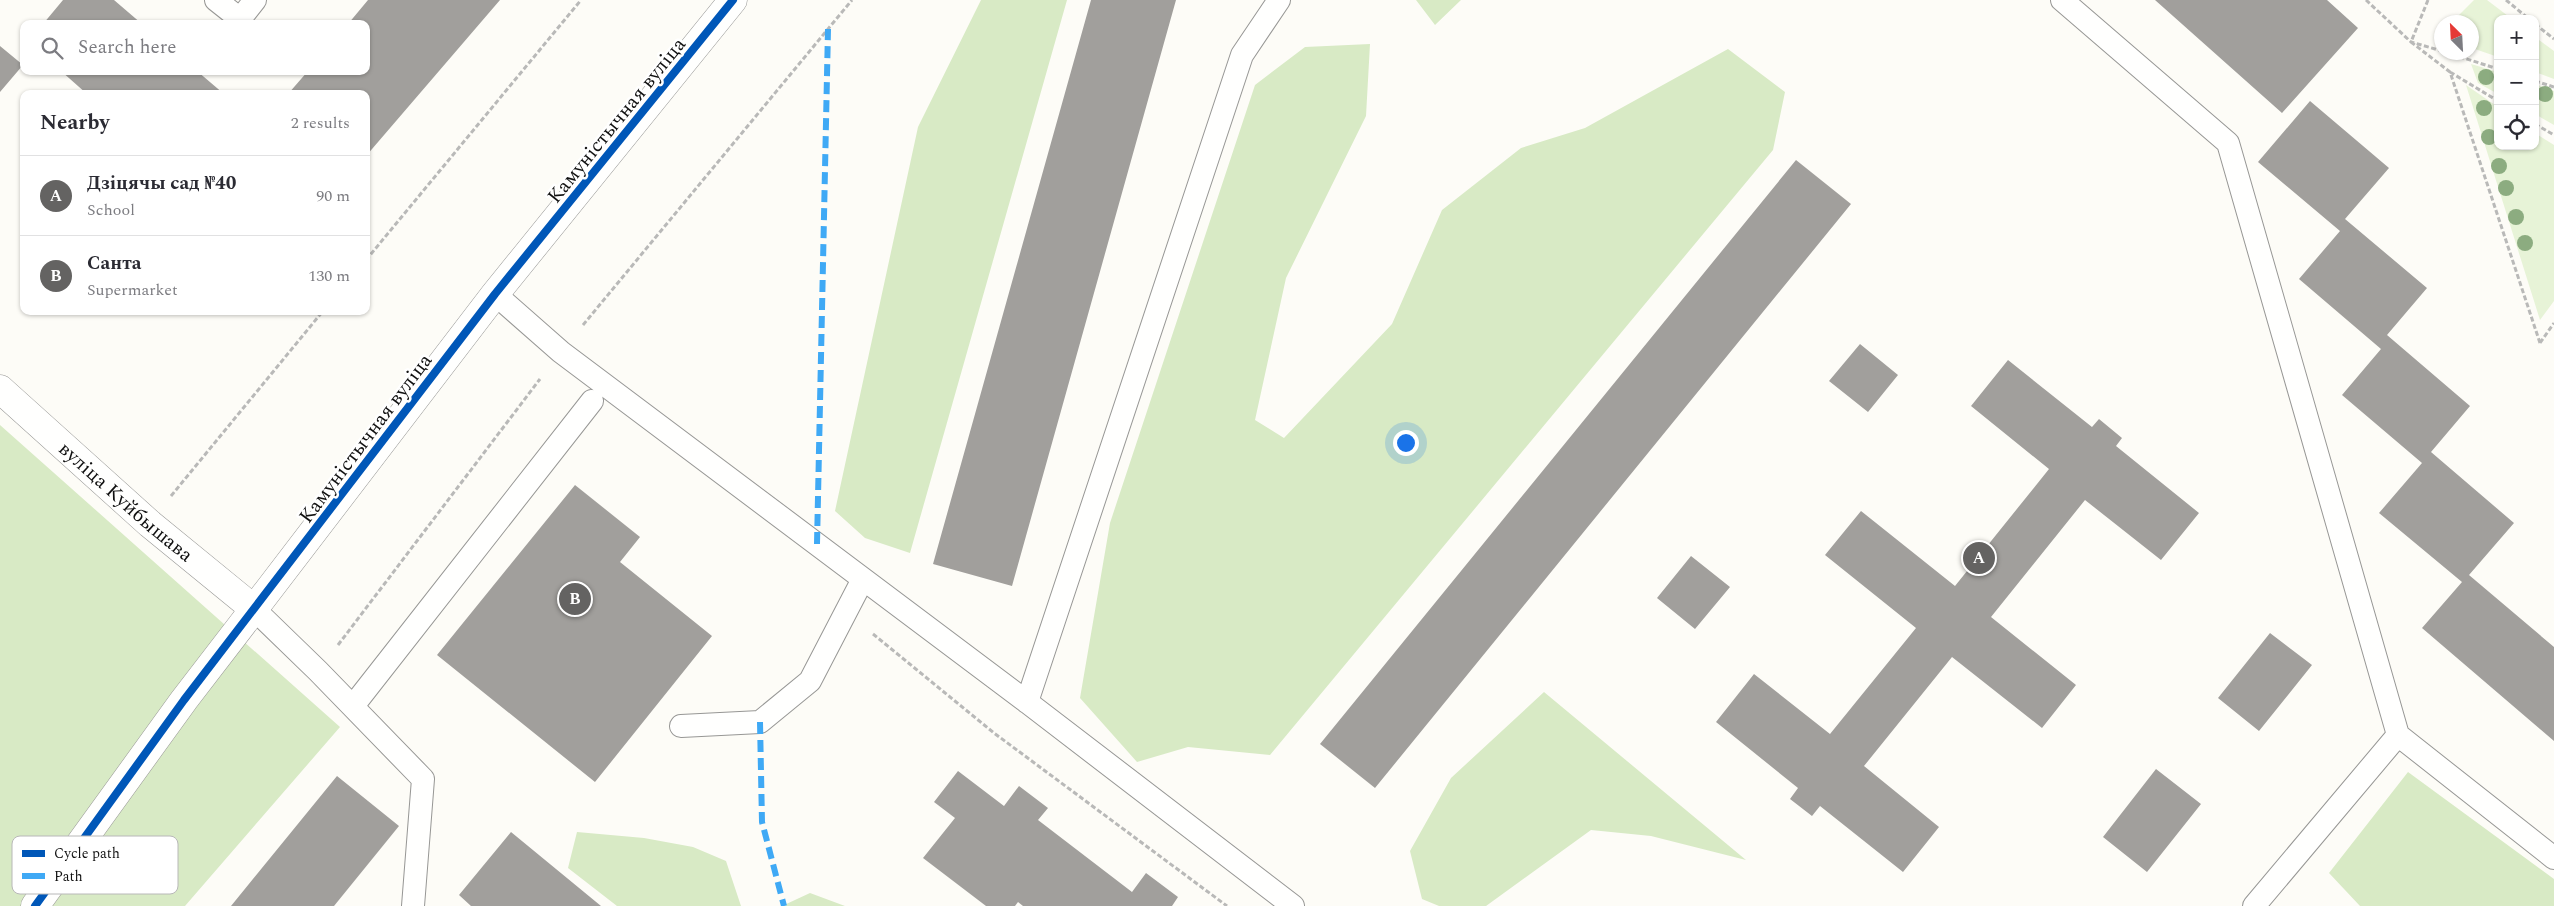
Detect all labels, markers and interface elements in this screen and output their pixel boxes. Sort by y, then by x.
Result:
north arrow [2434,15,2479,60]
map controls [2494,15,2539,150]
button: + [2494,15,2539,60]
search box [20,20,370,75]
street label: Камуністычная вуліца [540,31,693,210]
text: Search here [78,33,177,62]
icon: search [38,34,66,62]
button: − [2494,60,2539,105]
button: locate [2494,105,2539,150]
text: Nearby [40,107,110,139]
text: 2 results [291,111,350,135]
text: Дзіцячы сад №40 [87,169,236,198]
text: A [50,184,62,208]
text: 90 m [316,184,350,208]
text: School [87,198,135,222]
text: Санта [87,249,142,278]
text: B [50,264,62,288]
text: 130 m [308,264,350,288]
text: Supermarket [87,278,178,302]
street label: Камуністычная вуліца [292,347,440,530]
your location [1393,430,1419,456]
street label: вуліца Куйбышава [52,435,200,570]
pin: A [1963,539,1995,577]
pin: B [559,580,591,618]
legend [12,836,178,894]
text: Cycle path [54,843,120,864]
text: Path [54,866,83,887]

